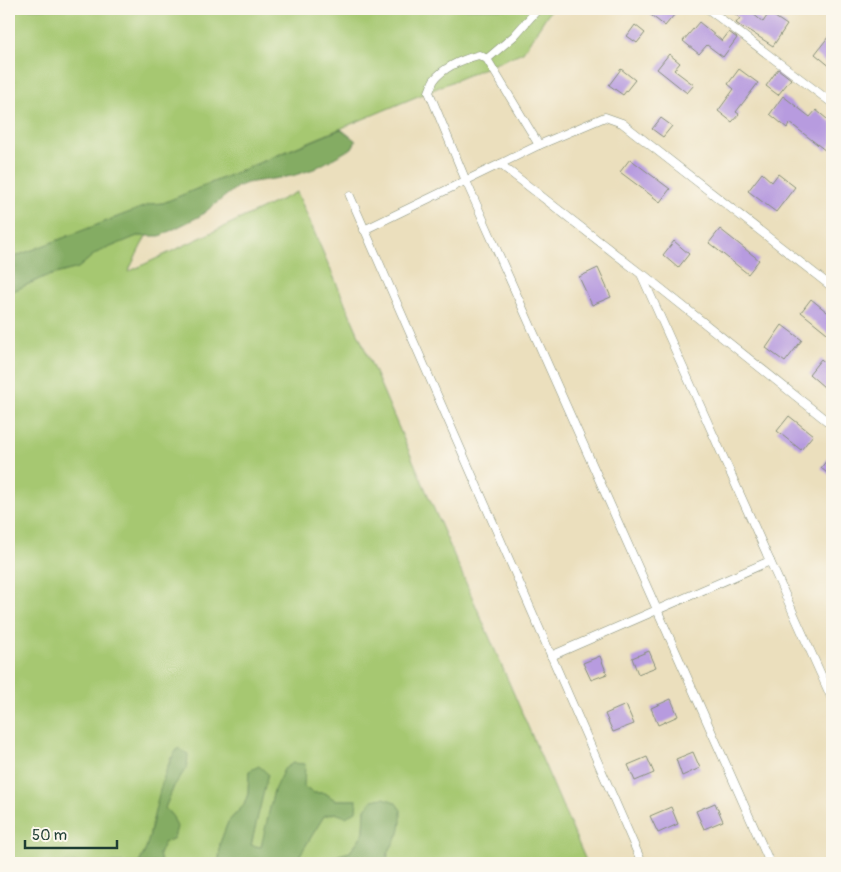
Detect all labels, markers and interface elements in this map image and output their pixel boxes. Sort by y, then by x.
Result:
scale bar [25,817,118,849]
text: 50 m [32,826,67,845]

